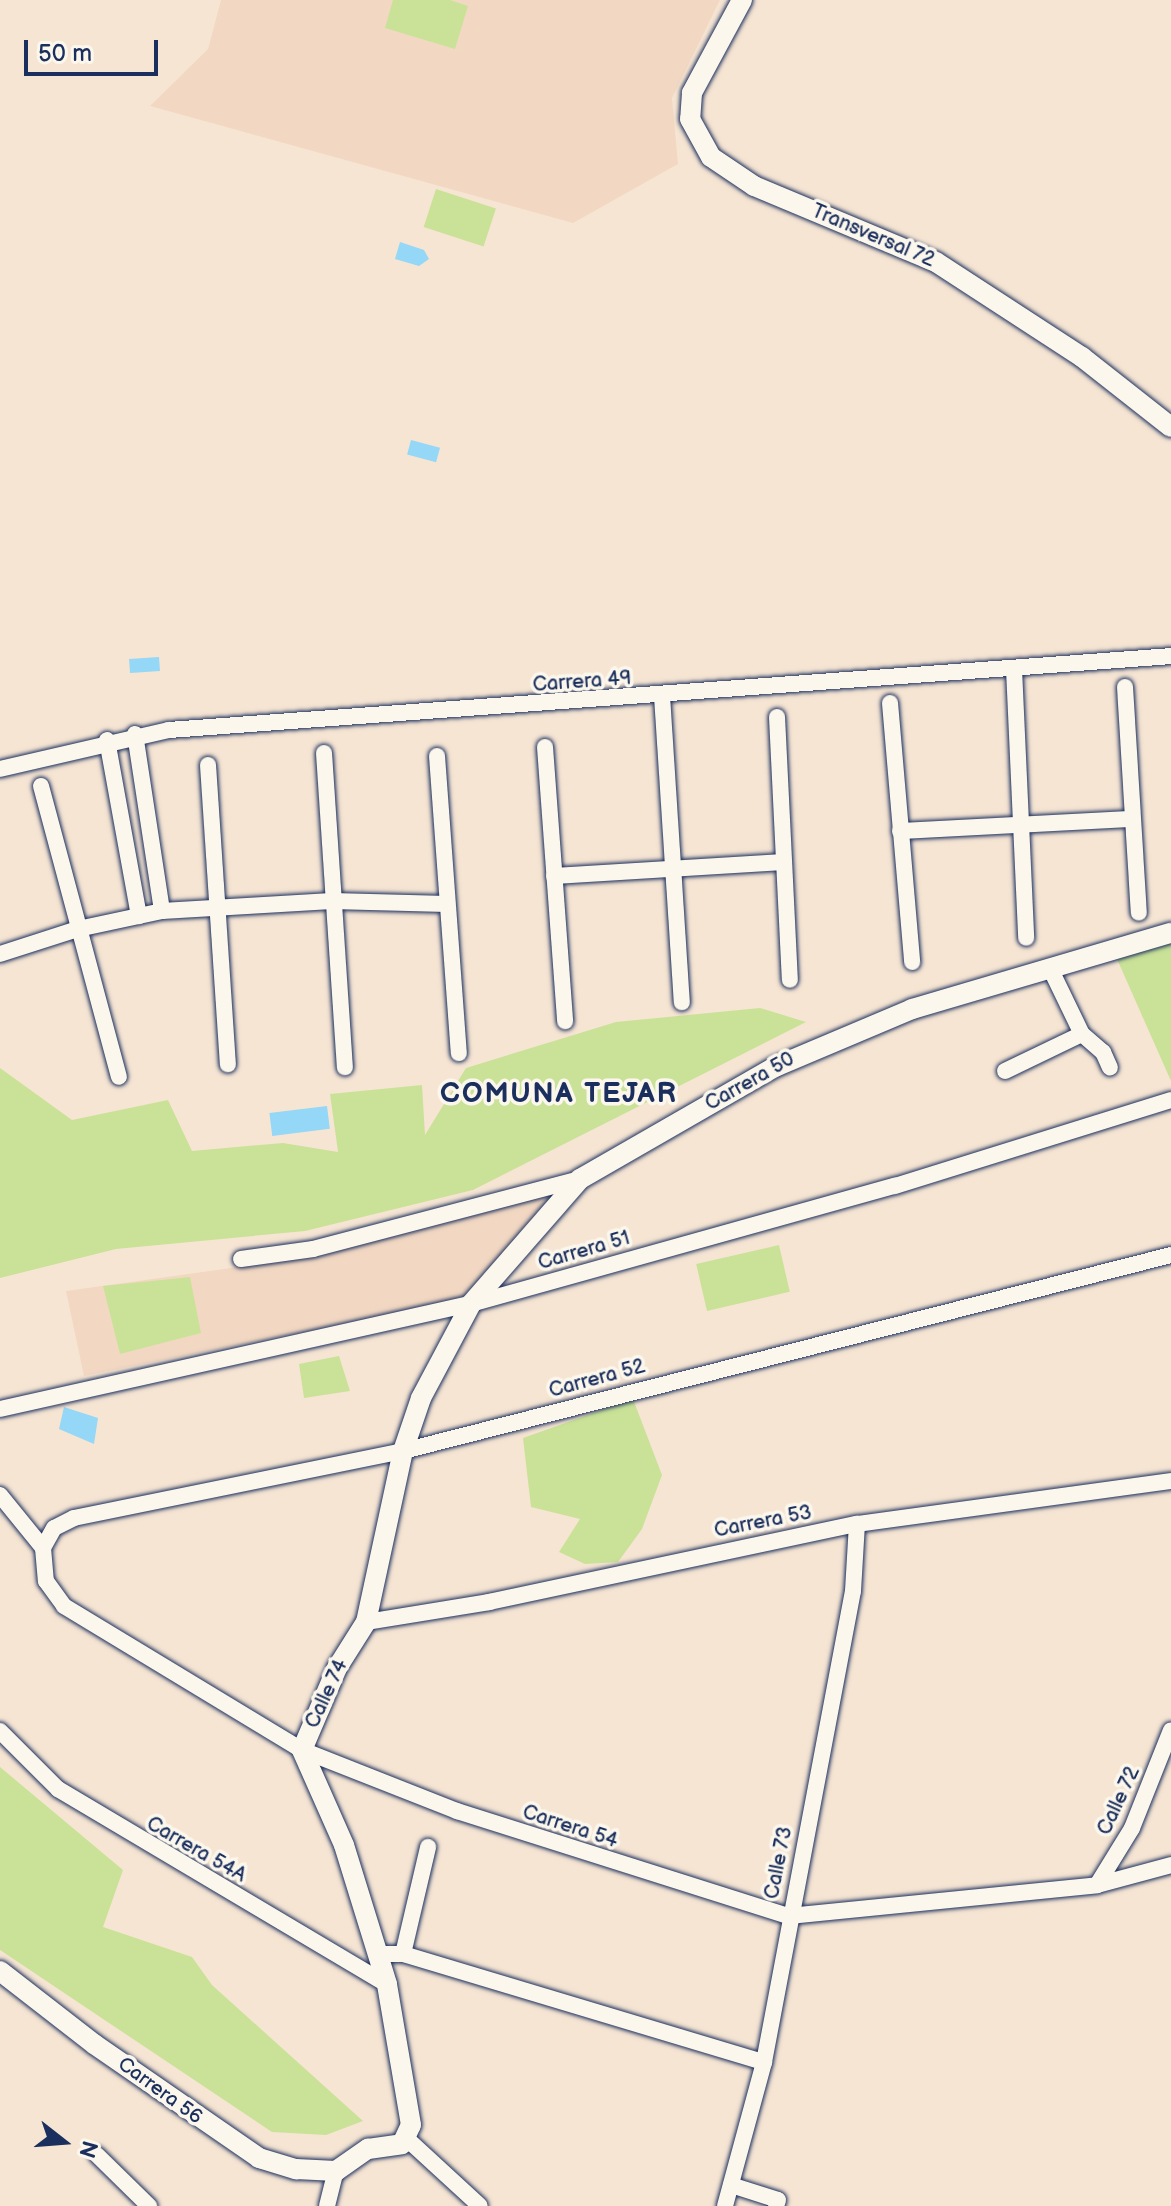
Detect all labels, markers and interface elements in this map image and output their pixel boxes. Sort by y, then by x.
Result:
scale bar [28,24,162,74]
text: 50 m [38,39,92,68]
street label: Transversal 72 [808,199,938,273]
street label: Carrera 49 [532,667,632,697]
street label: Carrera 50 [701,1048,799,1116]
district label: COMUNA TEJAR [440,1077,678,1111]
street label: Carrera 51 [535,1226,633,1276]
street label: Carrera 52 [546,1355,648,1403]
street label: Carrera 53 [712,1501,814,1543]
street label: Calle 74 [301,1656,353,1732]
street label: Calle 72 [1093,1763,1145,1839]
street label: Carrera 54 [519,1800,621,1854]
street label: Carrera 54A [142,1812,250,1888]
street label: Calle 73 [760,1825,798,1901]
street label: Carrera 56 [113,2052,207,2130]
north arrow [24,2102,104,2182]
text: N [72,2137,103,2161]

